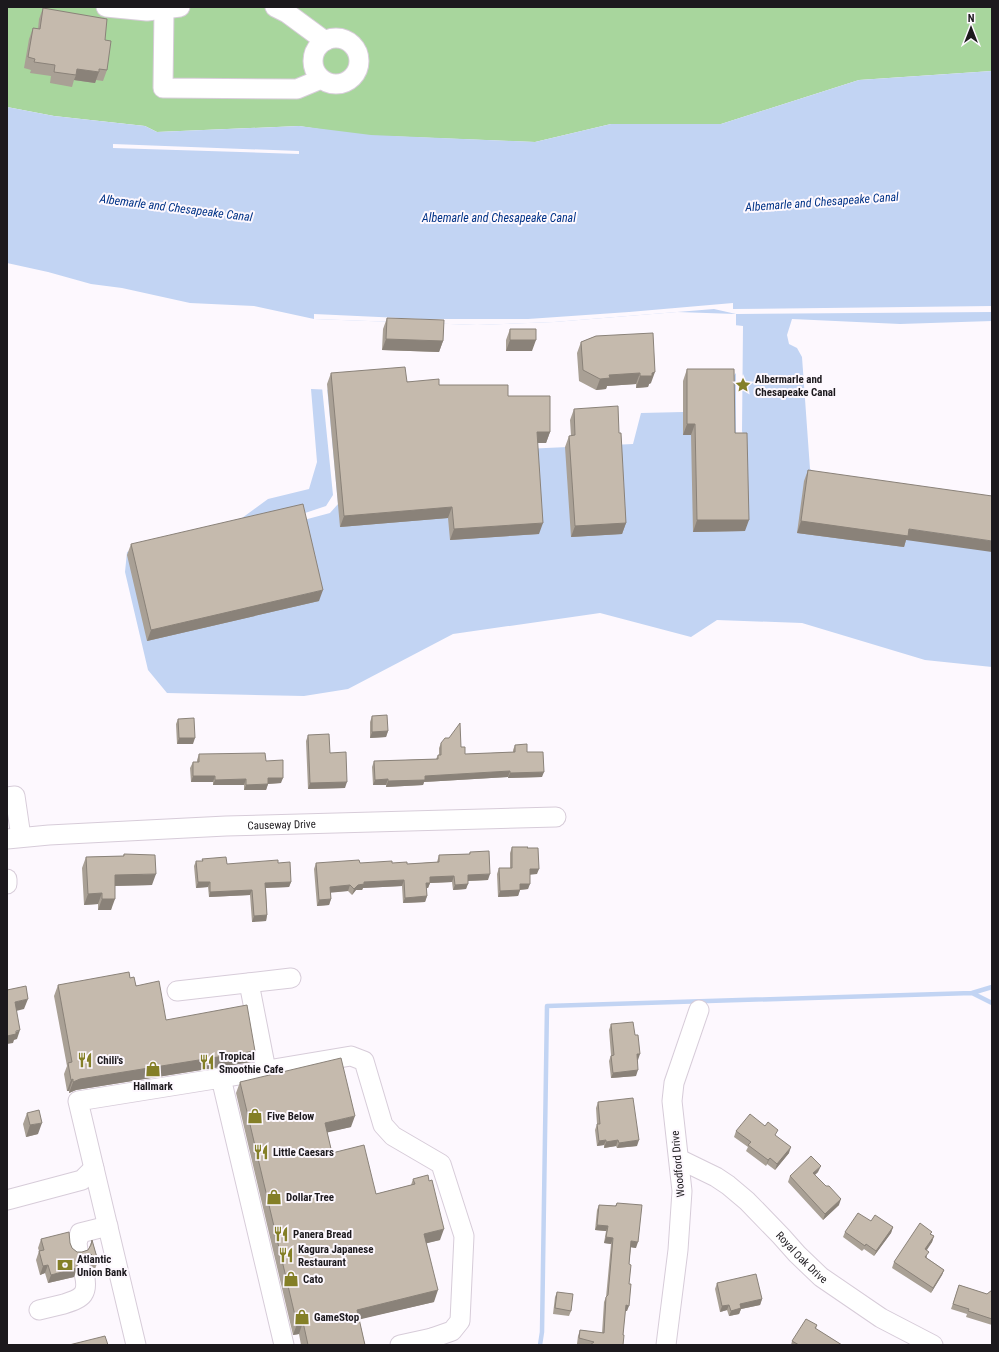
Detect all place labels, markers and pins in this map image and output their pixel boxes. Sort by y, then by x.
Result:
place label: Albermarle and Chesapeake Canal [755,373,836,399]
place icon: Albermarle and Chesapeake Canal [734,376,752,394]
place label: Tropical Smoothie Cafe [219,1050,284,1076]
restaurant icon: Chili's [76,1051,94,1069]
restaurant icon: Tropical Smoothie Cafe [198,1053,216,1071]
place label: Chili's [97,1054,123,1067]
shop icon: Hallmark [144,1060,162,1078]
place label: Hallmark [133,1080,174,1093]
shop icon: Five Below [246,1107,264,1125]
place label: Five Below [267,1110,314,1123]
restaurant icon: Little Caesars [252,1143,270,1161]
place label: Little Caesars [273,1146,334,1159]
shop icon: Dollar Tree [265,1188,283,1206]
place label: Dollar Tree [286,1191,334,1204]
restaurant icon: Panera Bread [272,1225,290,1243]
place label: Panera Bread [293,1228,352,1241]
place label: Kagura Japanese Restaurant [298,1243,374,1269]
restaurant icon: Kagura Japanese Restaurant [277,1246,295,1264]
place label: Atlantic Union Bank [77,1253,128,1279]
bank icon: Atlantic Union Bank [56,1256,74,1274]
shop icon: Cato [282,1270,300,1288]
place label: Cato [303,1273,324,1286]
shop icon: GameStop [293,1308,311,1326]
place label: GameStop [314,1311,360,1324]

